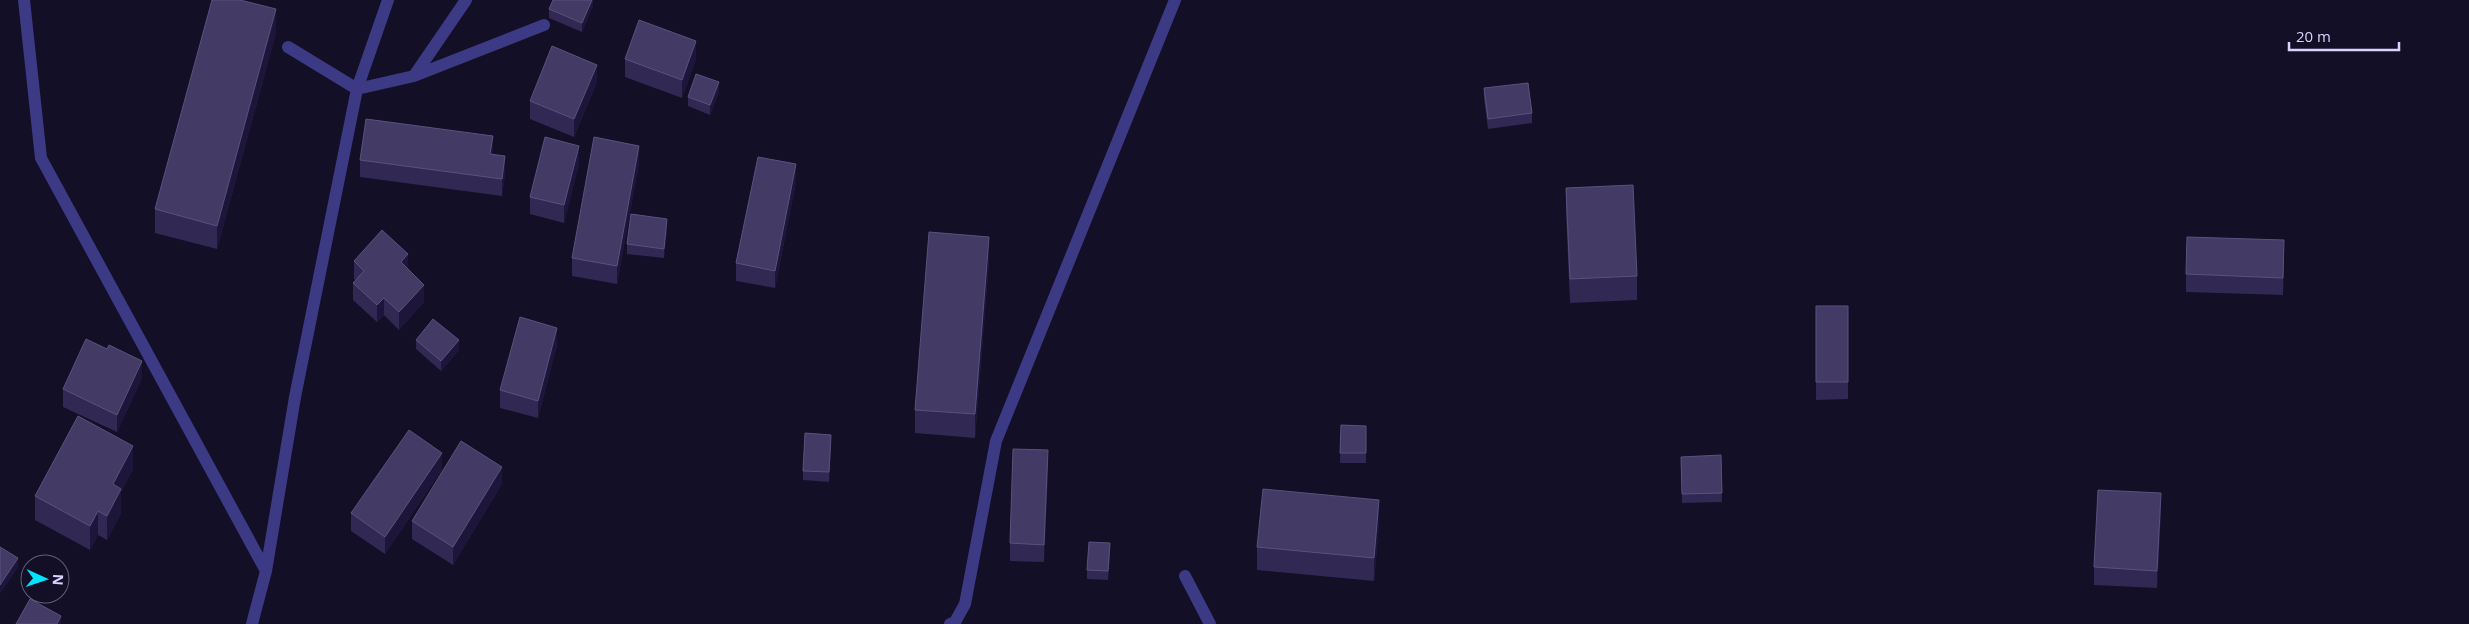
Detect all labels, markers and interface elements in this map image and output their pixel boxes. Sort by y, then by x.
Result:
scale bar [2289,20,2399,52]
text: 20 m [2296,26,2331,46]
north arrow [20,554,70,604]
text: N [49,574,68,586]

